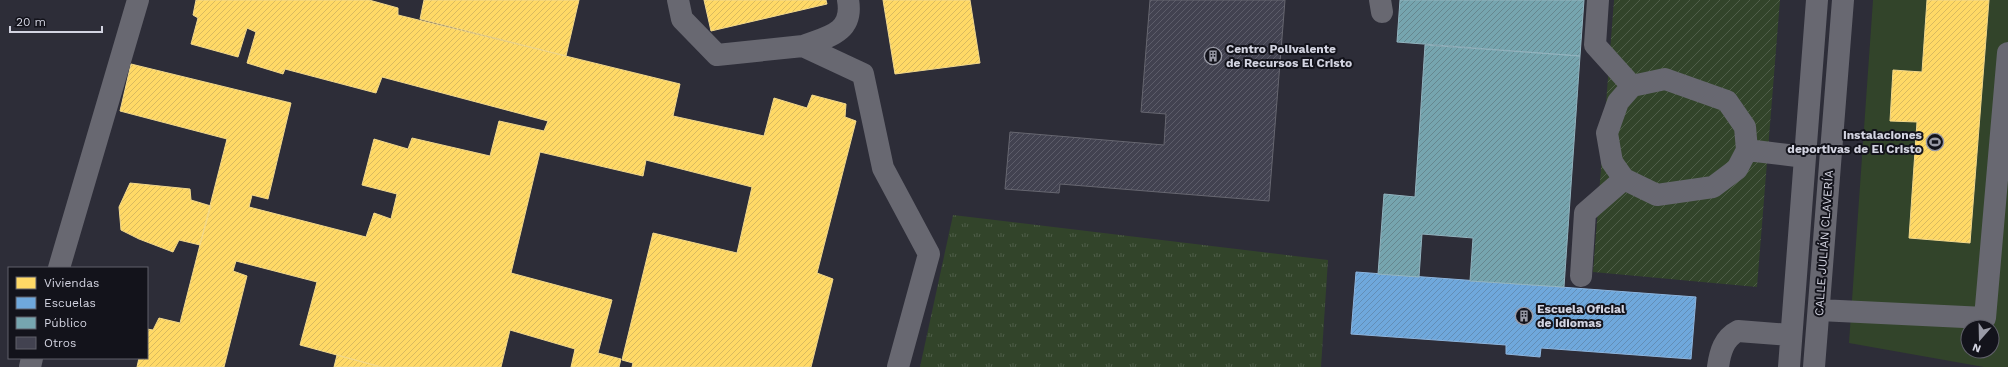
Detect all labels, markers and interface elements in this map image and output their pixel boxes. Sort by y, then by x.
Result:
scale bar [10,8,102,34]
text: 20 m [16,15,46,29]
place label: Centro Polivalente de Recursos El Cristo [1226,42,1352,70]
building icon: Centro Polivalente de Recursos El Cristo [1203,46,1223,66]
place label: Instalaciones deportivas de El Cristo [1787,128,1923,156]
sports icon: Instalaciones deportivas de El Cristo [1925,132,1945,152]
street label: CALLE JULIÁN CLAVERÍA [1812,169,1836,316]
legend [8,267,148,359]
text: Viviendas [44,276,99,290]
text: Escuelas [44,296,96,310]
place label: Escuela Oficial de Idiomas [1537,302,1625,330]
building icon: Escuela Oficial de Idiomas [1514,306,1534,326]
text: Público [44,316,87,330]
north arrow [1960,319,2000,359]
text: Otros [44,336,76,350]
text: N [1971,340,1983,355]

